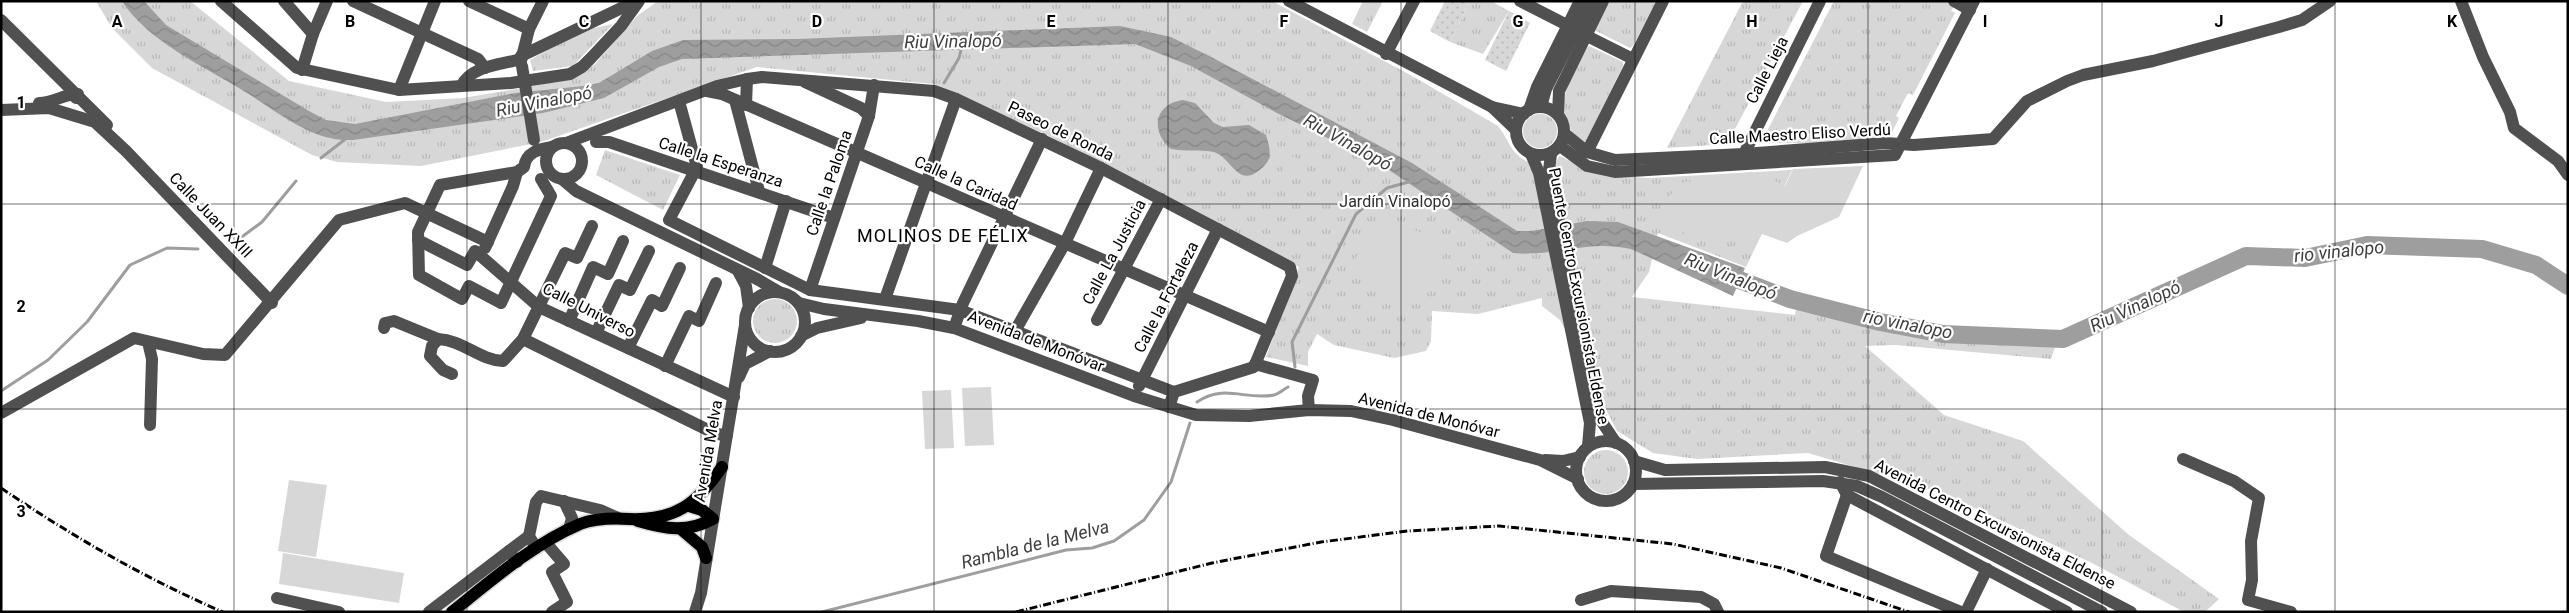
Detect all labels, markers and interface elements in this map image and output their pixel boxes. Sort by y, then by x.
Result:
text: A [112,12,123,31]
text: B [345,12,355,31]
text: C [579,12,589,31]
text: D [812,12,822,31]
text: E [1047,12,1056,31]
text: F [1280,12,1289,31]
text: G [1513,12,1524,31]
text: H [1746,12,1758,31]
text: I [1983,12,1987,31]
text: J [2215,12,2223,31]
text: K [2447,12,2458,31]
water label: Riu Vinalopó [904,30,1002,52]
street label: Calle Lieja [1742,33,1792,107]
water label: Riu Vinalopó [494,81,594,121]
text: 1 [16,93,26,112]
street label: Paseo de Ronda [1005,97,1117,165]
water label: Riu Vinalopó [1300,109,1396,175]
street label: Calle Maestro Eliso Verdú [1709,120,1891,148]
street label: Calle la Paloma [802,128,856,238]
street label: Calle la Esperanza [656,133,786,191]
street label: Calle la Caridad [911,152,1021,214]
street label: Puente Centro Excursionista Eldense [1545,166,1613,426]
street label: Calle Juan XXIII [165,168,257,262]
park label: Jardín Vinalopó [1339,192,1451,211]
street label: Calle La Justicia [1078,196,1150,308]
district label: MOLINOS DE FÉLIX [857,225,1029,246]
water label: rio vinalopo [2293,236,2385,266]
street label: Calle la Fortaleza [1130,238,1202,356]
water label: Riu Vinalopó [1682,248,1780,304]
water label: Riu Vinalopó [2086,276,2184,336]
street label: Calle Universo [540,279,638,341]
text: 2 [16,297,26,316]
water label: rio vinalopo [1862,305,1954,343]
street label: Avenida de Monóvar [965,306,1108,376]
street label: Avenida de Monóvar [1356,388,1502,442]
street label: Avenida Melva [690,398,726,504]
street label: Avenida Centro Excursionista Eldense [1871,455,2119,593]
text: 3 [16,502,26,521]
water label: Rambla de la Melva [959,515,1111,573]

